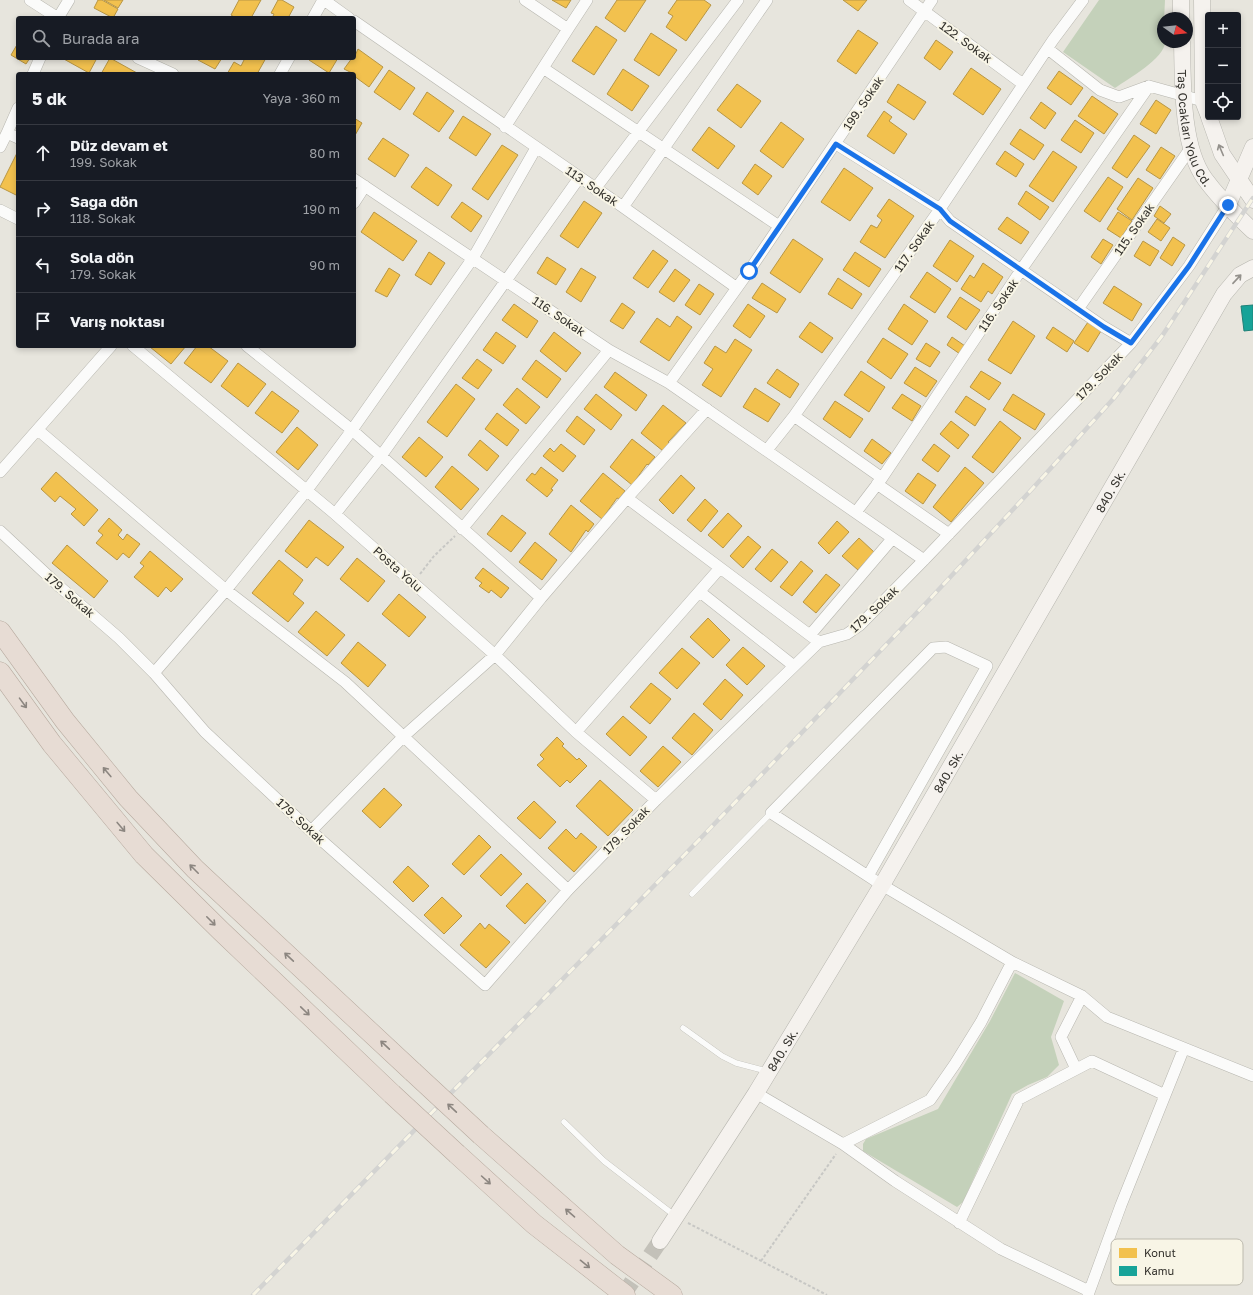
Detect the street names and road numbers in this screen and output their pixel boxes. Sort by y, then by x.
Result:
street label: 122. Sokak [937,18,995,66]
street label: Taş Ocakları Yolu Cd. [1175,70,1215,189]
street label: 199. Sokak [839,73,887,133]
street label: 113. Sokak [563,163,621,209]
street label: 115. Sokak [1111,200,1158,258]
street label: 117. Sokak [891,217,937,275]
street label: 116. Sokak [975,276,1021,334]
street label: 116. Sokak [530,293,588,339]
street label: 179. Sokak [1072,349,1126,403]
street label: 840. Sk. [1092,467,1128,515]
street label: Posta Yolu [370,543,426,595]
street label: 179. Sokak [42,569,98,621]
street label: 179. Sokak [847,583,902,635]
street label: 840. Sk. [930,747,966,795]
street label: 179. Sokak [274,795,329,847]
street label: 179. Sokak [599,803,653,857]
street label: 840. Sk. [764,1026,801,1074]

